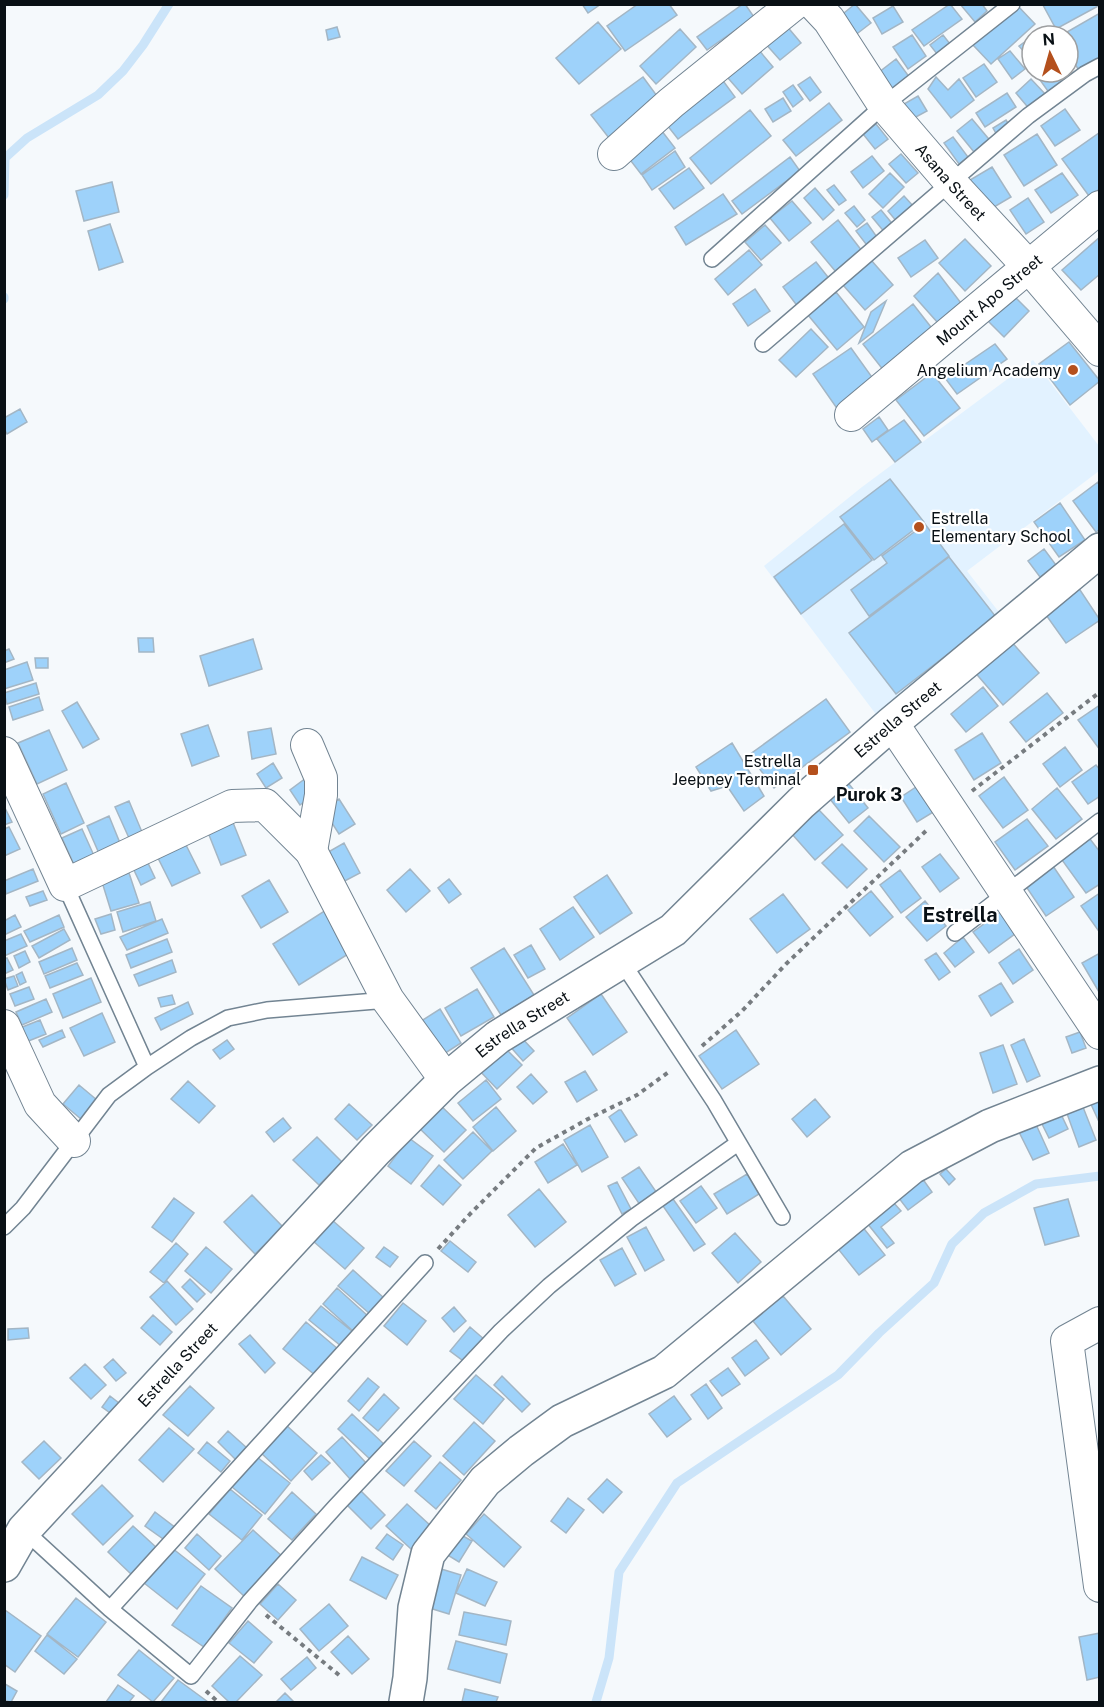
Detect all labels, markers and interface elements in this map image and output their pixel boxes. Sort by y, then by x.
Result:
north arrow [1020,24,1080,84]
text: N [1042,30,1056,50]
street label: Asana Street [911,140,990,225]
street label: Mount Apo Street [933,250,1046,350]
place label: Angelium Academy [916,361,1061,380]
marker: Angelium Academy [1066,363,1080,377]
place label: Estrella Elementary School [931,509,1072,546]
marker: Estrella Elementary School [912,520,926,534]
street label: Estrella Street [850,677,945,762]
place label: Estrella Jeepney Terminal [672,752,801,789]
marker: Estrella Jeepney Terminal [806,763,820,777]
district label: Purok 3 [836,784,902,805]
district label: Estrella [922,903,998,927]
street label: Estrella Street [472,987,573,1062]
street label: Estrella Street [134,1319,221,1411]

